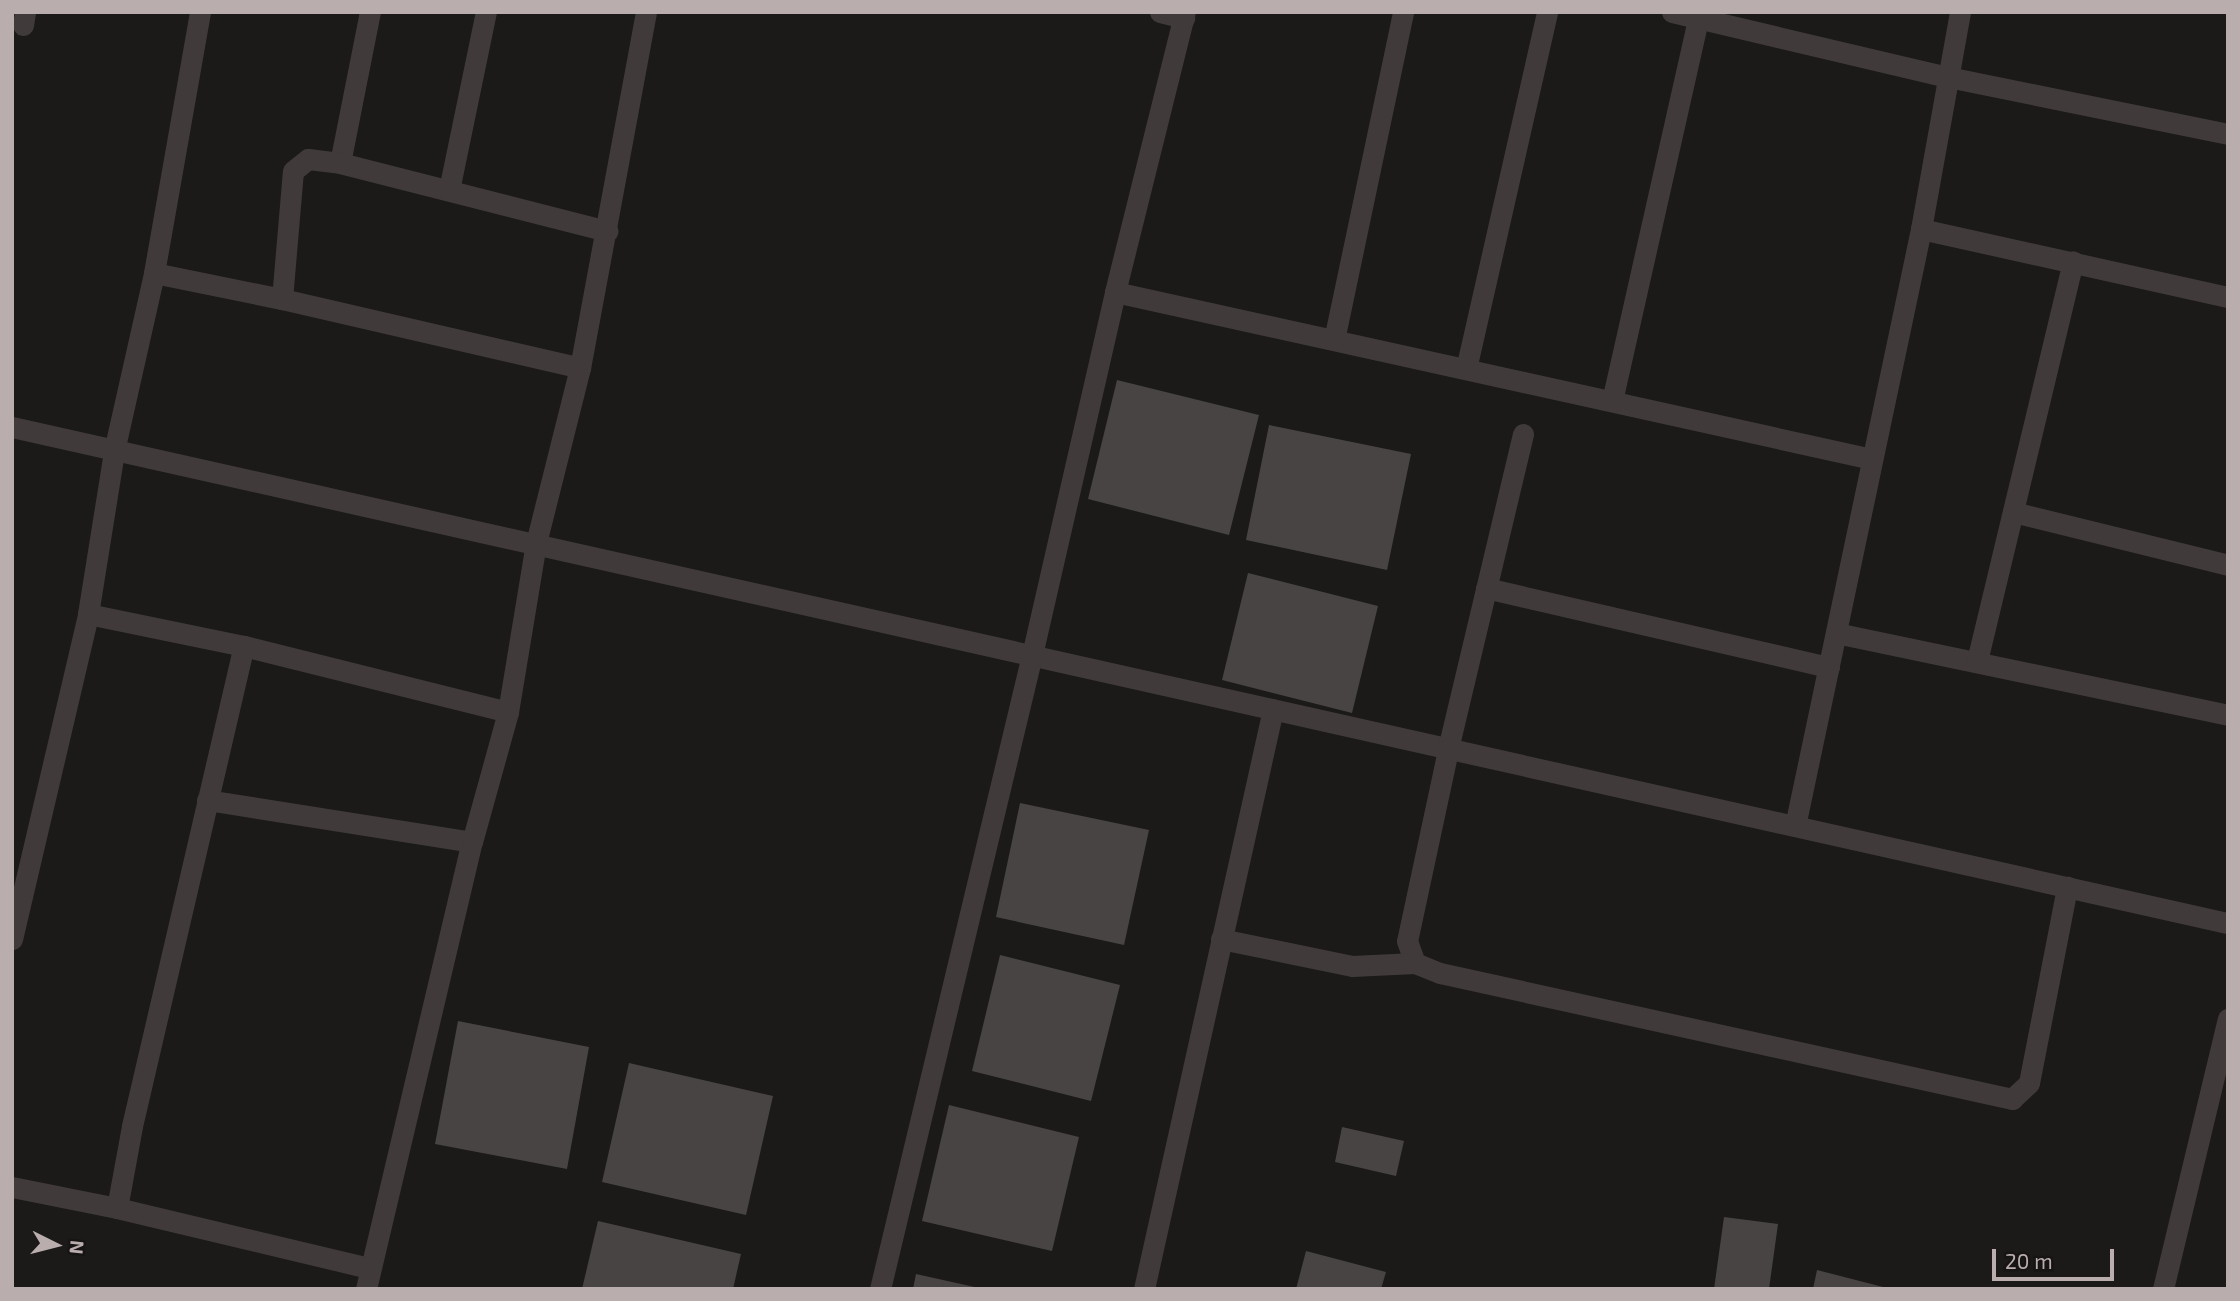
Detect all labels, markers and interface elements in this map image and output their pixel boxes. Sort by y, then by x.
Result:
north arrow [21,1210,91,1280]
scale bar [1995,1234,2118,1278]
text: N [65,1239,90,1255]
text: 20 m [2005,1248,2053,1273]

